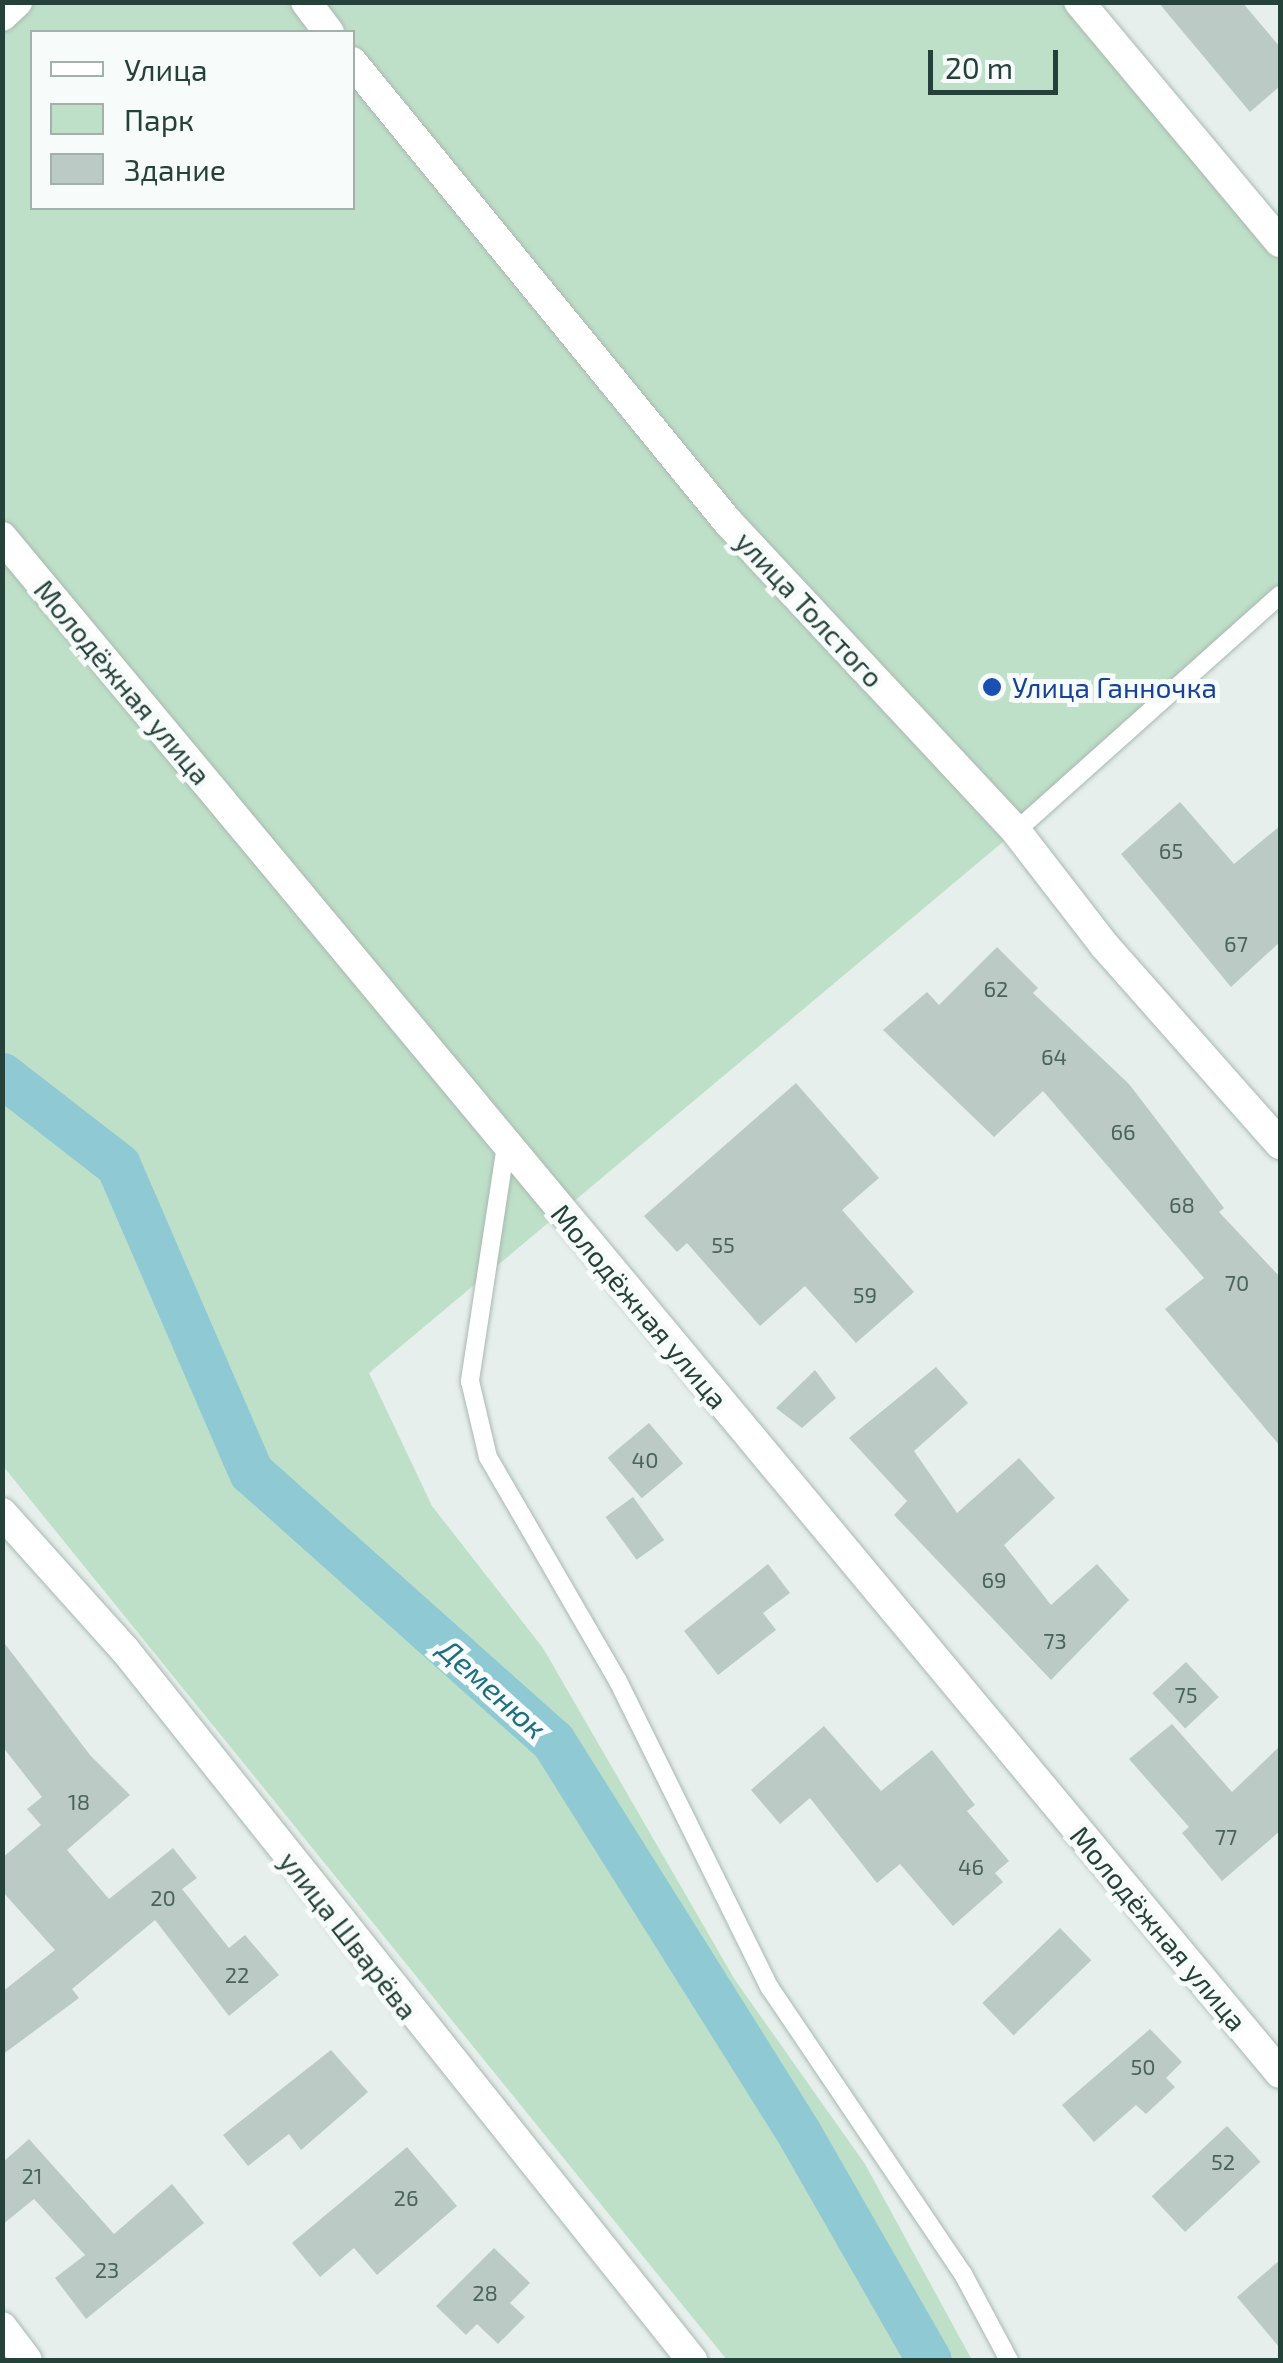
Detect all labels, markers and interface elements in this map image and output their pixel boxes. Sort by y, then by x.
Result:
legend [30,30,355,210]
scale bar [933,30,1063,92]
text: 20 m [945,49,1013,85]
text: Улица [124,51,208,87]
text: Парк [124,101,194,137]
text: Здание [124,151,226,187]
street label: улица Толстого [729,524,891,694]
street label: Молодёжная улица [28,573,218,791]
place label: Улица Ганночка [1012,670,1217,704]
marker: Улица Ганночка [981,676,1003,698]
house number: 65 [1159,838,1183,864]
house number: 67 [1224,931,1248,957]
house number: 62 [984,976,1008,1002]
house number: 64 [1041,1044,1067,1070]
house number: 66 [1110,1119,1136,1145]
house number: 68 [1169,1192,1195,1218]
street label: Молодёжная улица [545,1197,735,1415]
house number: 55 [711,1232,735,1258]
house number: 70 [1225,1270,1249,1296]
house number: 59 [853,1282,877,1308]
house number: 40 [632,1447,658,1473]
house number: 69 [981,1567,1007,1593]
house number: 73 [1043,1628,1067,1654]
water label: Деменюк [432,1630,554,1746]
house number: 75 [1174,1682,1198,1708]
house number: 18 [68,1789,90,1815]
street label: Молодёжная улица [1064,1819,1254,2037]
house number: 77 [1215,1824,1237,1850]
street label: улица Шварёва [273,1844,425,2026]
house number: 46 [958,1854,984,1880]
house number: 20 [150,1885,176,1911]
house number: 22 [225,1962,249,1988]
house number: 50 [1130,2054,1156,2080]
house number: 52 [1211,2149,1235,2175]
house number: 21 [21,2163,43,2189]
house number: 26 [394,2185,418,2211]
house number: 23 [95,2257,119,2283]
house number: 28 [472,2280,498,2306]

